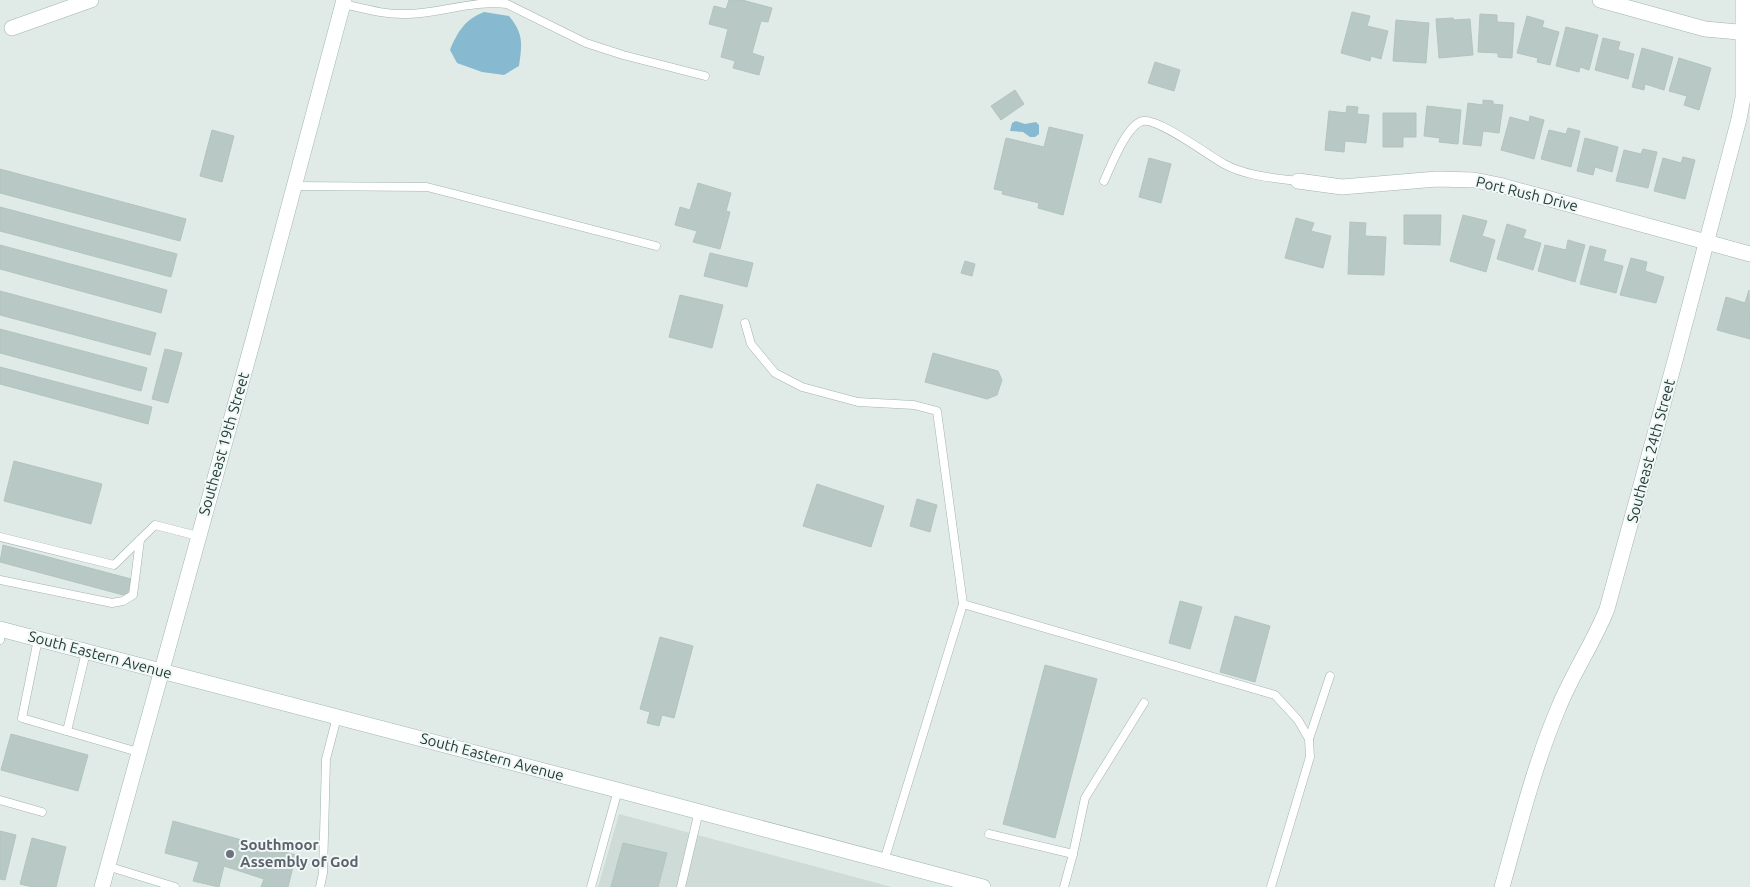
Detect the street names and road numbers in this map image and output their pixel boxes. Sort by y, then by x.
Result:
street label: Port Rush Drive [1474,173,1580,214]
street label: Southeast 19th Street [195,370,252,517]
street label: Southeast 24th Street [1623,377,1678,525]
street label: South Eastern Avenue [26,627,174,682]
street label: South Eastern Avenue [418,729,566,784]

